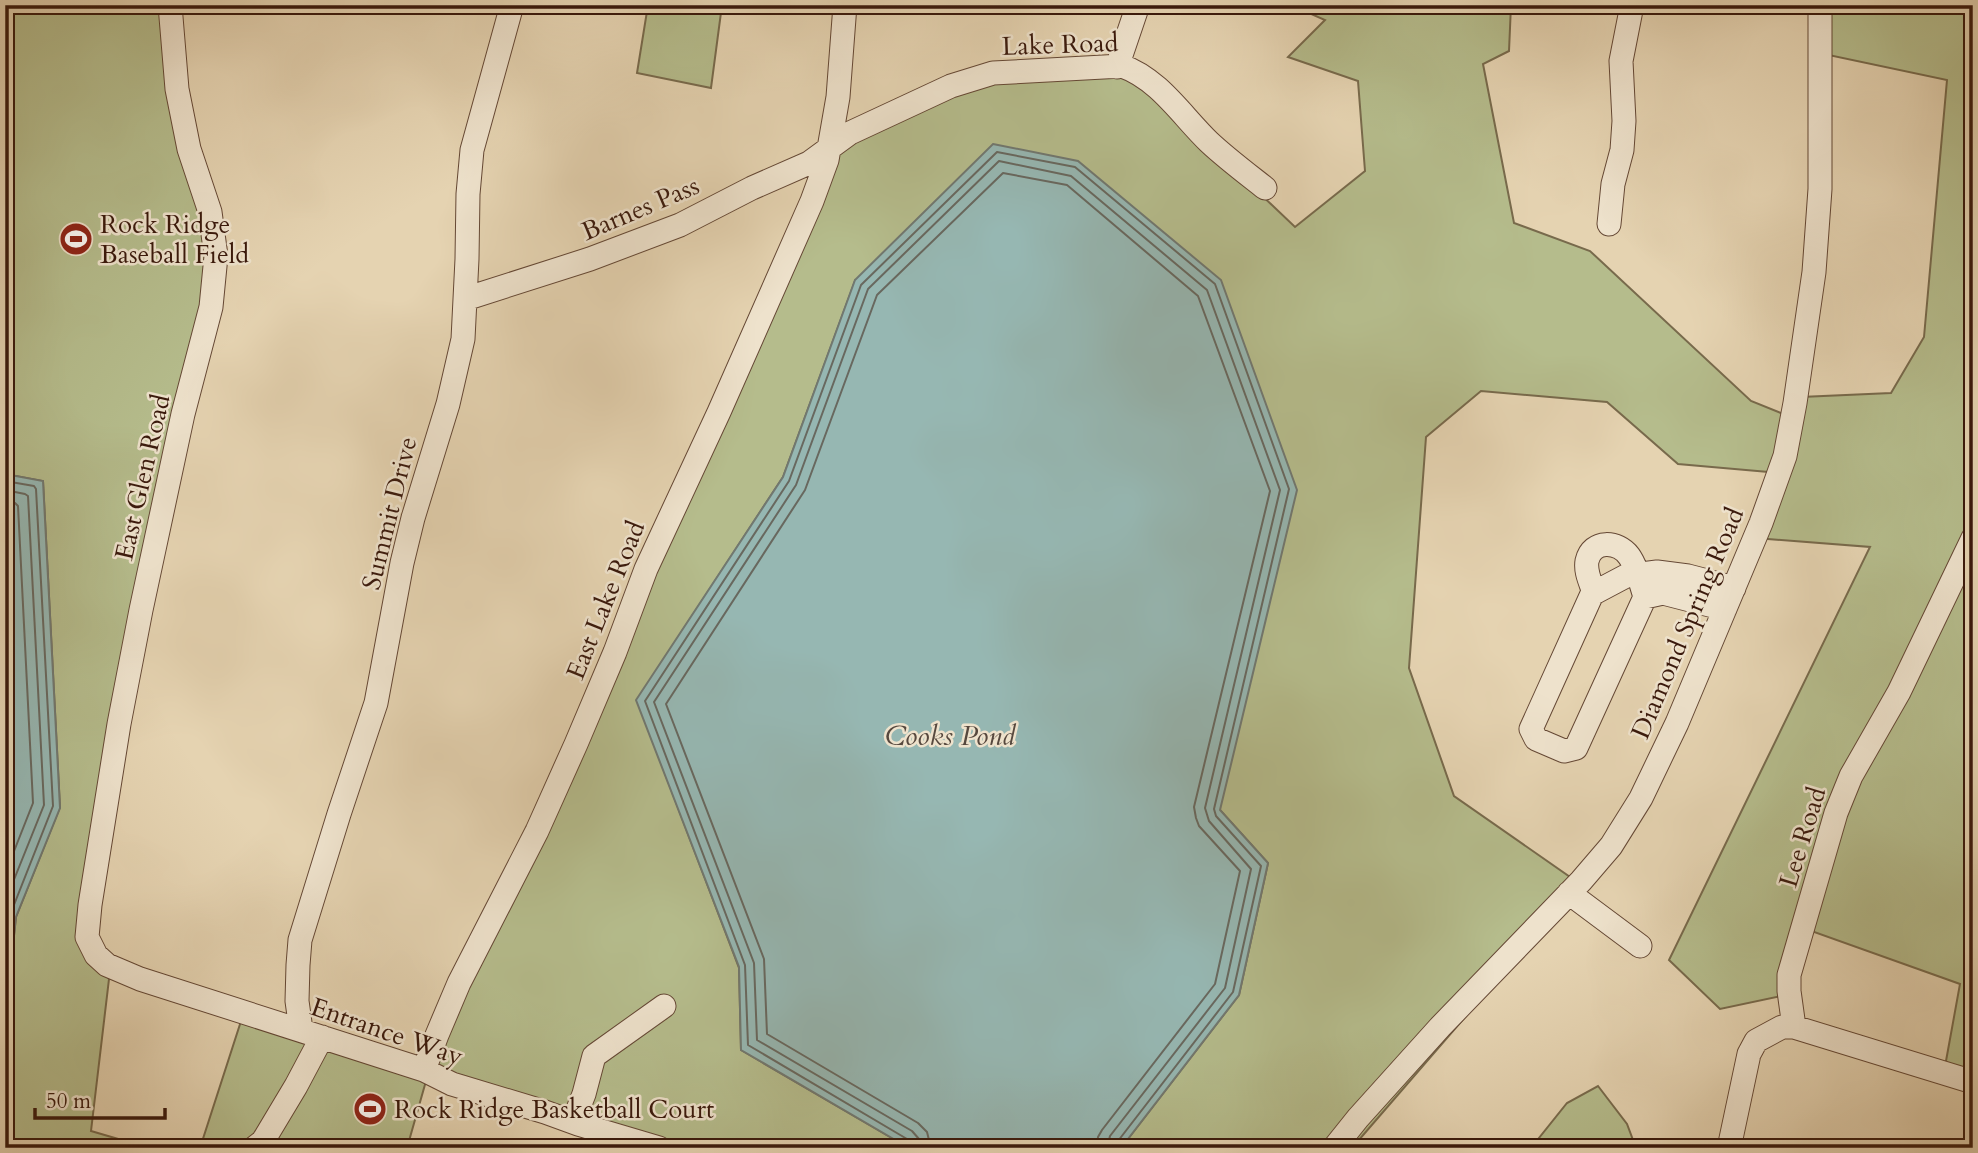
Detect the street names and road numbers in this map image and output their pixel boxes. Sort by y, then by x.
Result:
street label: Lake Road [1001,25,1119,64]
street label: Barnes Pass [576,168,704,249]
street label: East Glen Road [106,391,179,563]
street label: Summit Drive [354,433,425,593]
street label: Diamond Spring Road [1623,502,1752,744]
street label: East Lake Road [558,516,653,685]
street label: Lee Road [1771,782,1834,892]
street label: Entrance Way [306,989,468,1074]

